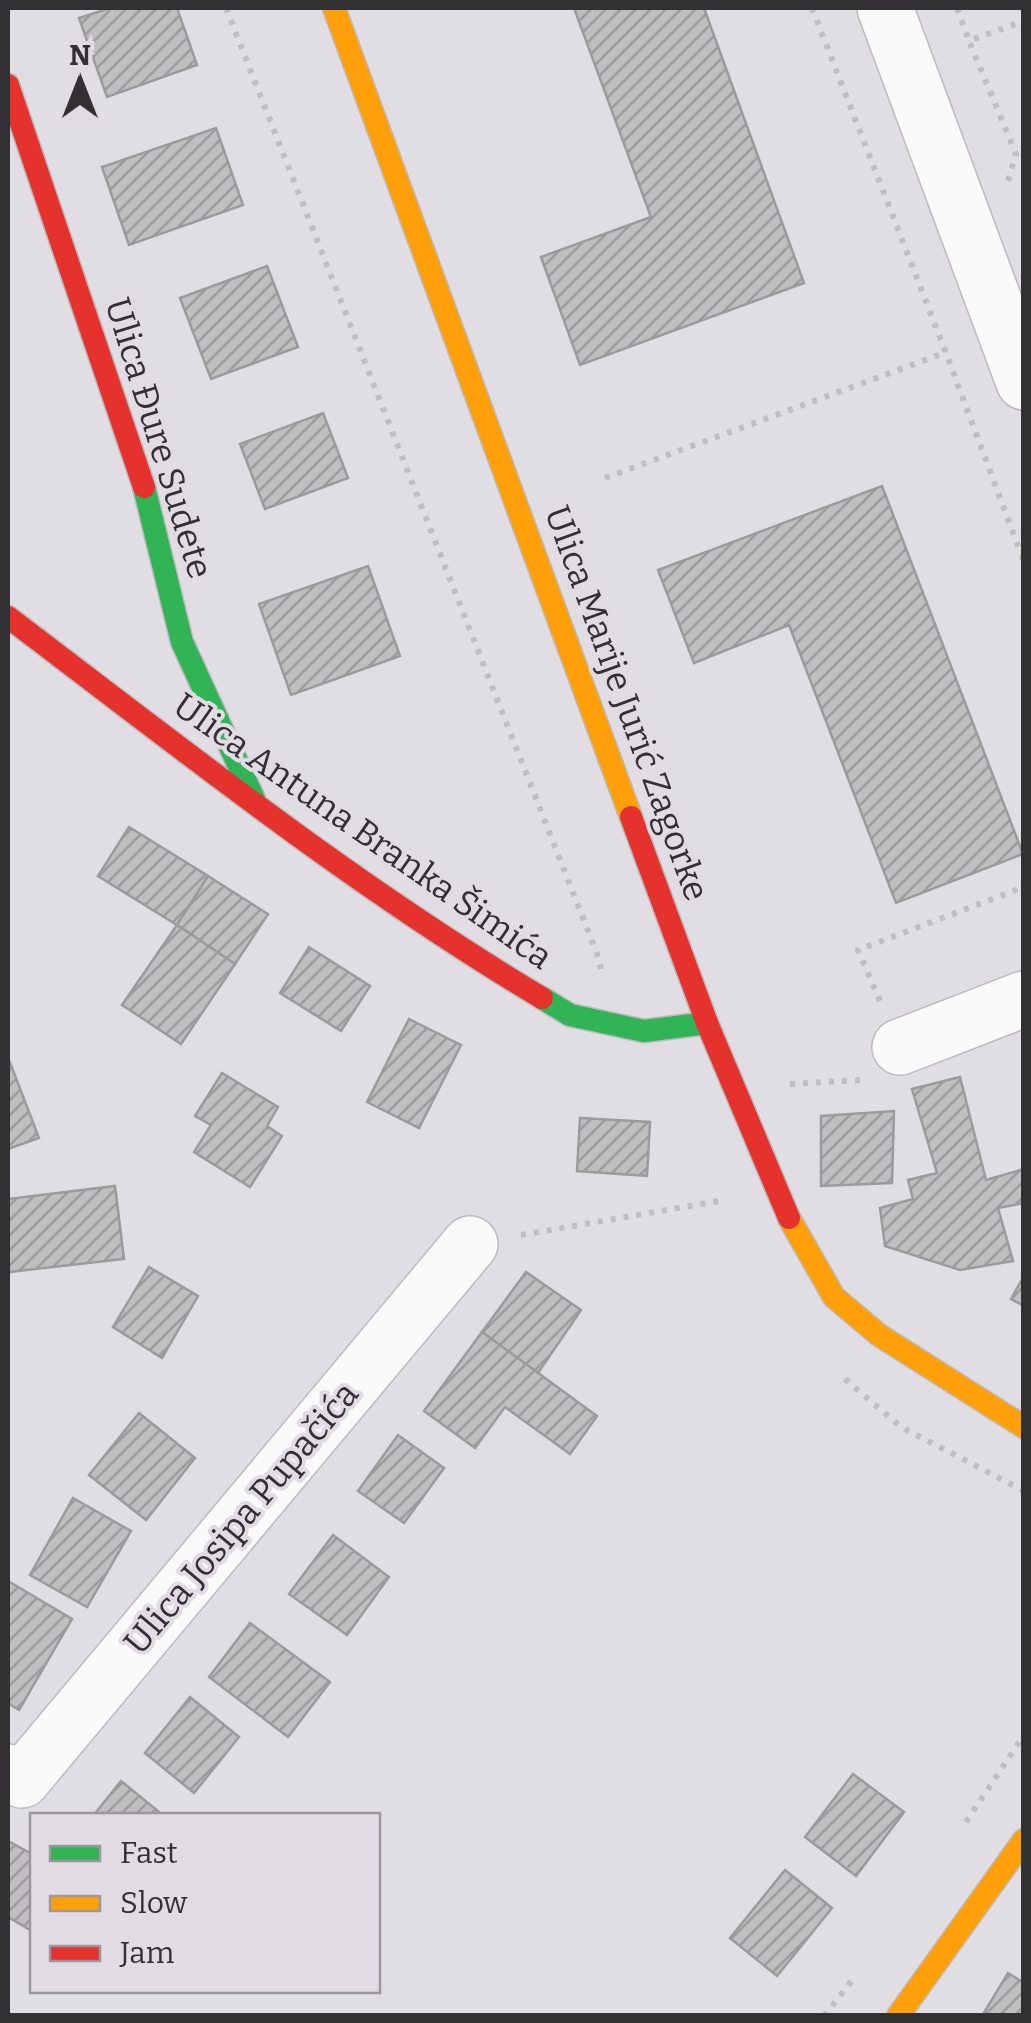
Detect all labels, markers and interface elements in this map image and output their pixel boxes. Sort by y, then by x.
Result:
north arrow [30,30,130,130]
text: N [69,39,91,72]
street label: Ulica Đure Sudete [96,293,222,583]
street label: Ulica Marije Jurić Zagorke [536,500,718,906]
street label: Ulica Antuna Branka Šimića [166,684,560,978]
street label: Ulica Josipa Pupačića [115,1373,367,1663]
legend [30,1813,380,1993]
text: Fast [120,1835,178,1871]
text: Slow [120,1885,188,1921]
text: Jam [119,1935,175,1971]

